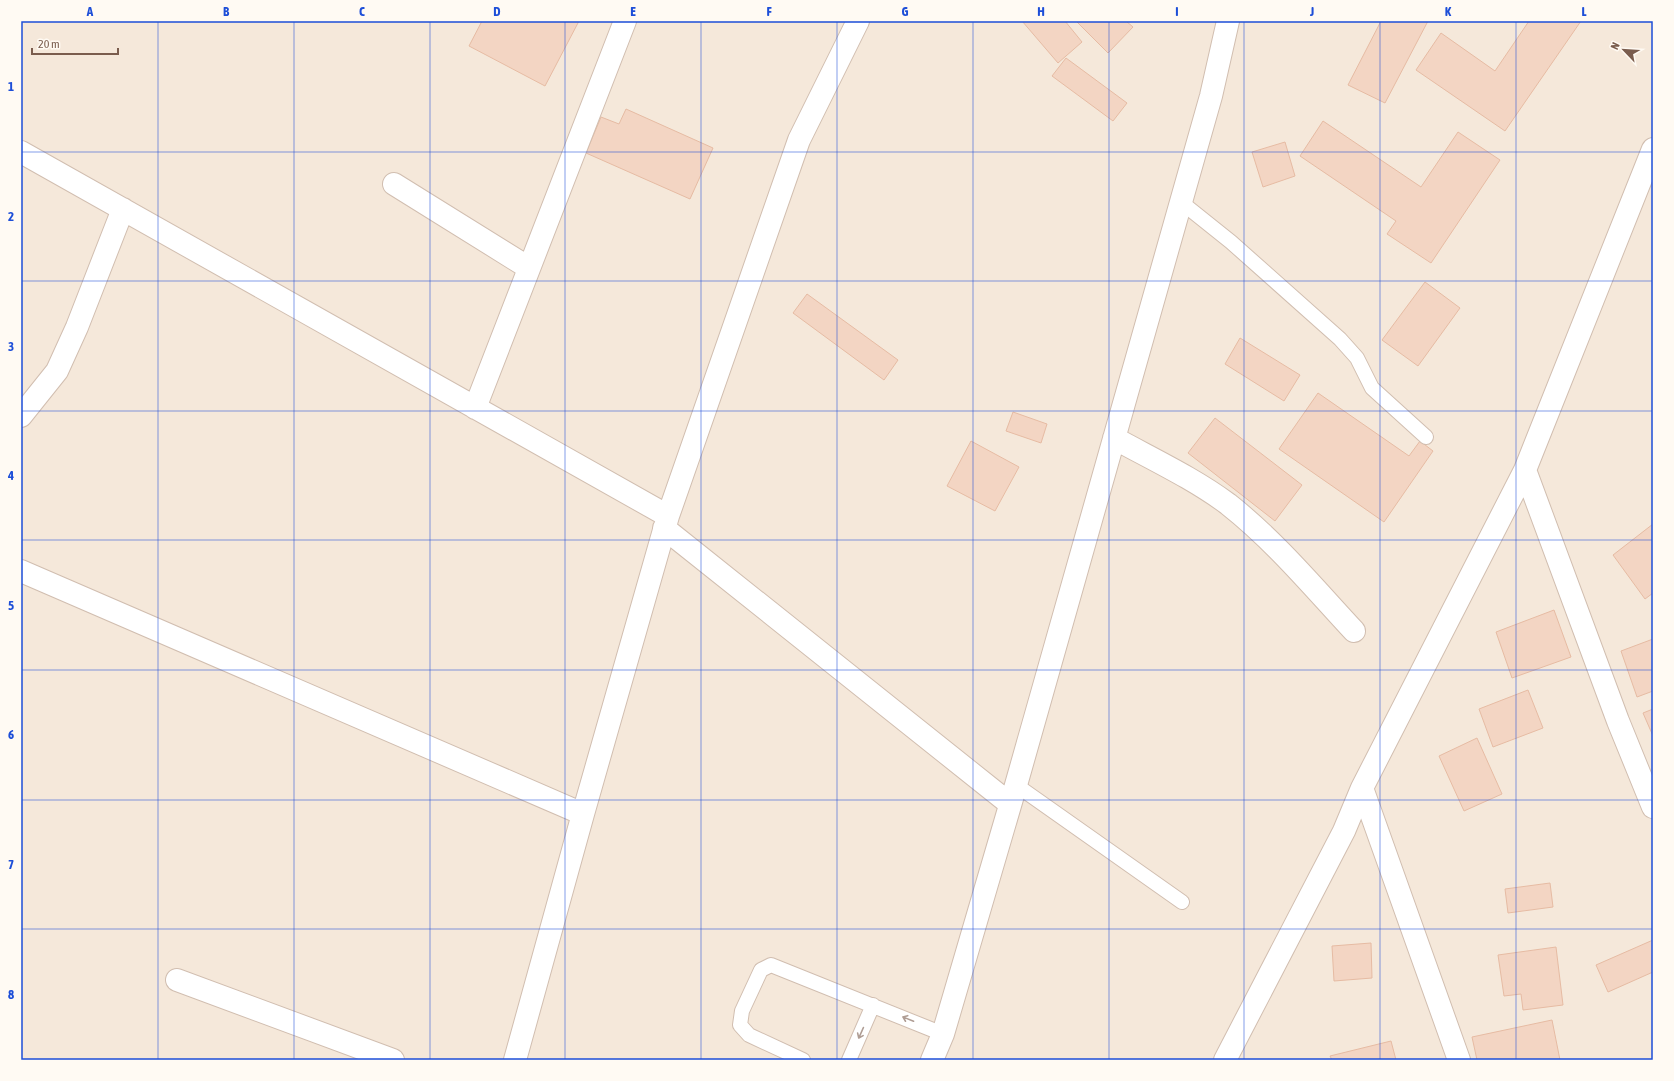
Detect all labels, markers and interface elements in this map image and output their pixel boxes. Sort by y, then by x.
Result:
text: A [86,4,94,19]
text: B [223,4,230,19]
text: C [359,4,365,19]
text: D [493,4,501,19]
text: E [630,4,636,19]
text: F [766,4,772,19]
text: G [902,4,909,19]
text: H [1037,4,1045,19]
text: I [1175,4,1179,19]
text: J [1309,4,1314,19]
text: K [1445,4,1452,19]
text: L [1581,4,1587,19]
scale bar [32,30,118,56]
north arrow [1604,30,1644,70]
text: 20 m [38,37,60,51]
text: N [1608,40,1622,51]
text: 1 [8,79,14,94]
text: 2 [8,209,14,224]
text: 3 [8,339,14,354]
text: 4 [7,468,14,483]
text: 5 [8,598,14,613]
text: 6 [8,727,14,742]
text: 7 [8,857,14,872]
text: 8 [8,987,14,1002]
one-way arrow [902,1015,914,1023]
one-way arrow [857,1026,864,1038]

